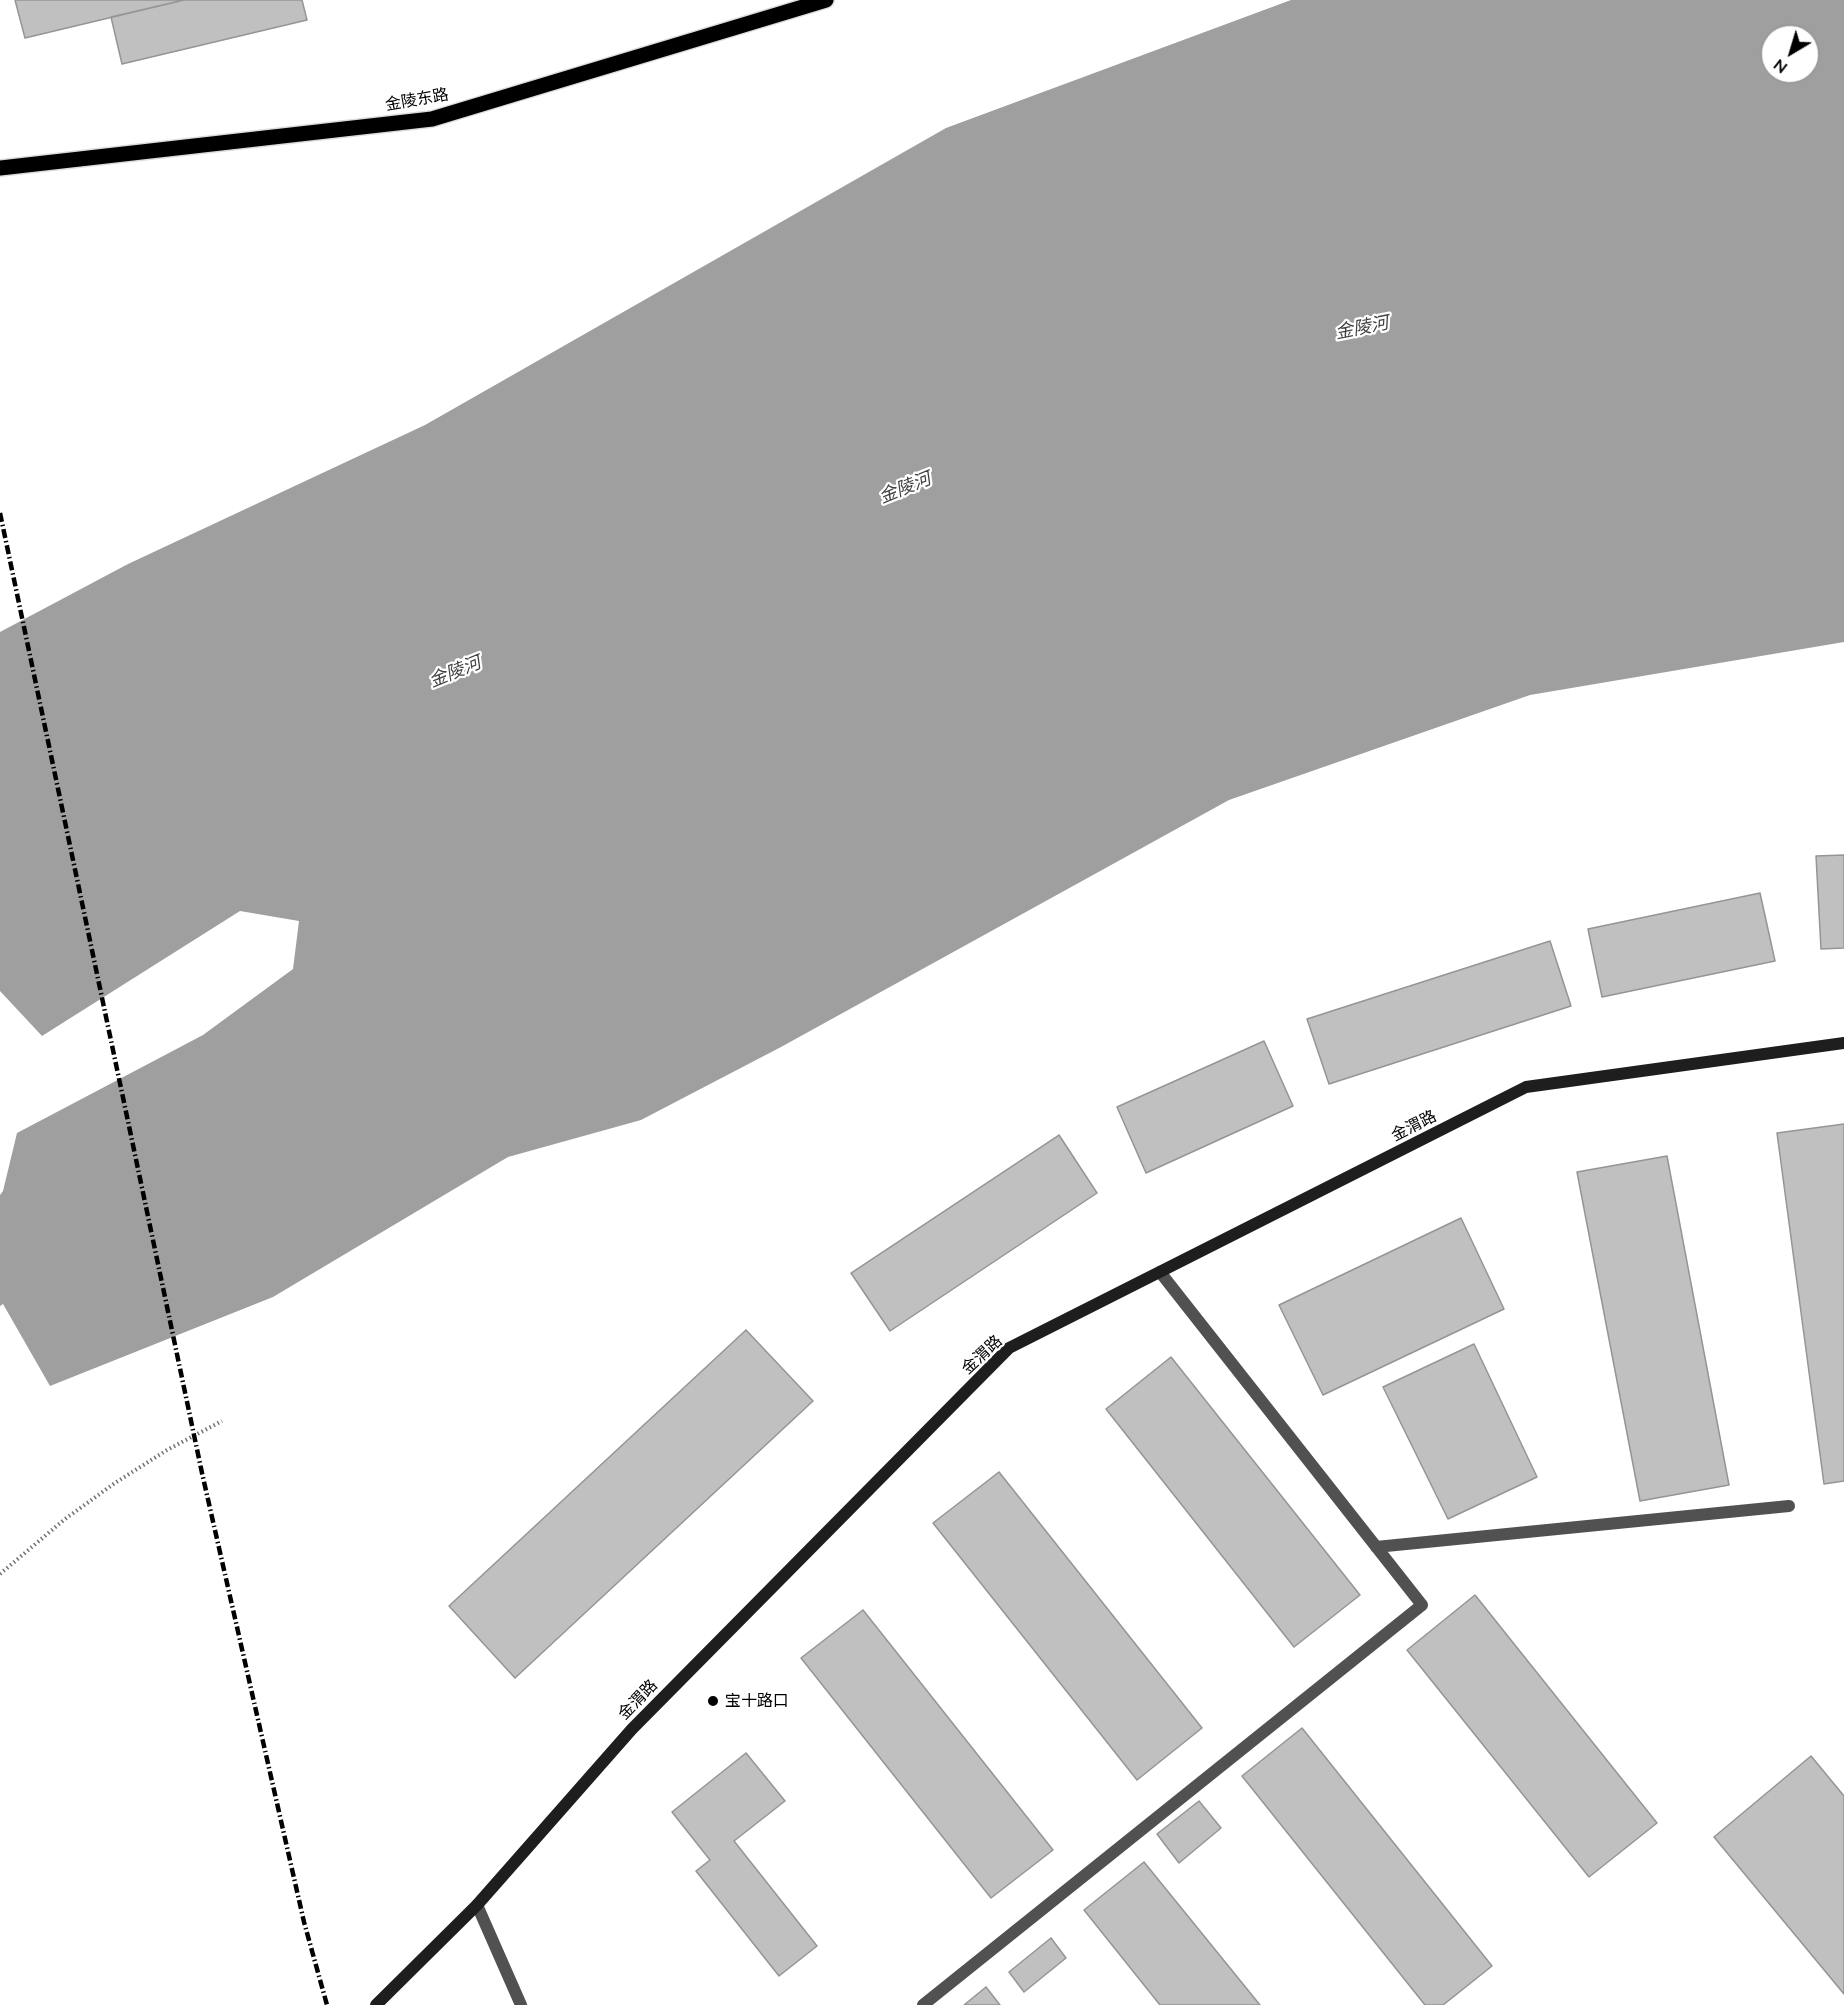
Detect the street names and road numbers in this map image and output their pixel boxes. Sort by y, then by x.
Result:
street label: 金陵东路 [384,85,450,115]
street label: 金渭路 [1388,1107,1440,1145]
street label: 金渭路 [958,1332,1006,1378]
street label: 金渭路 [614,1676,662,1724]

